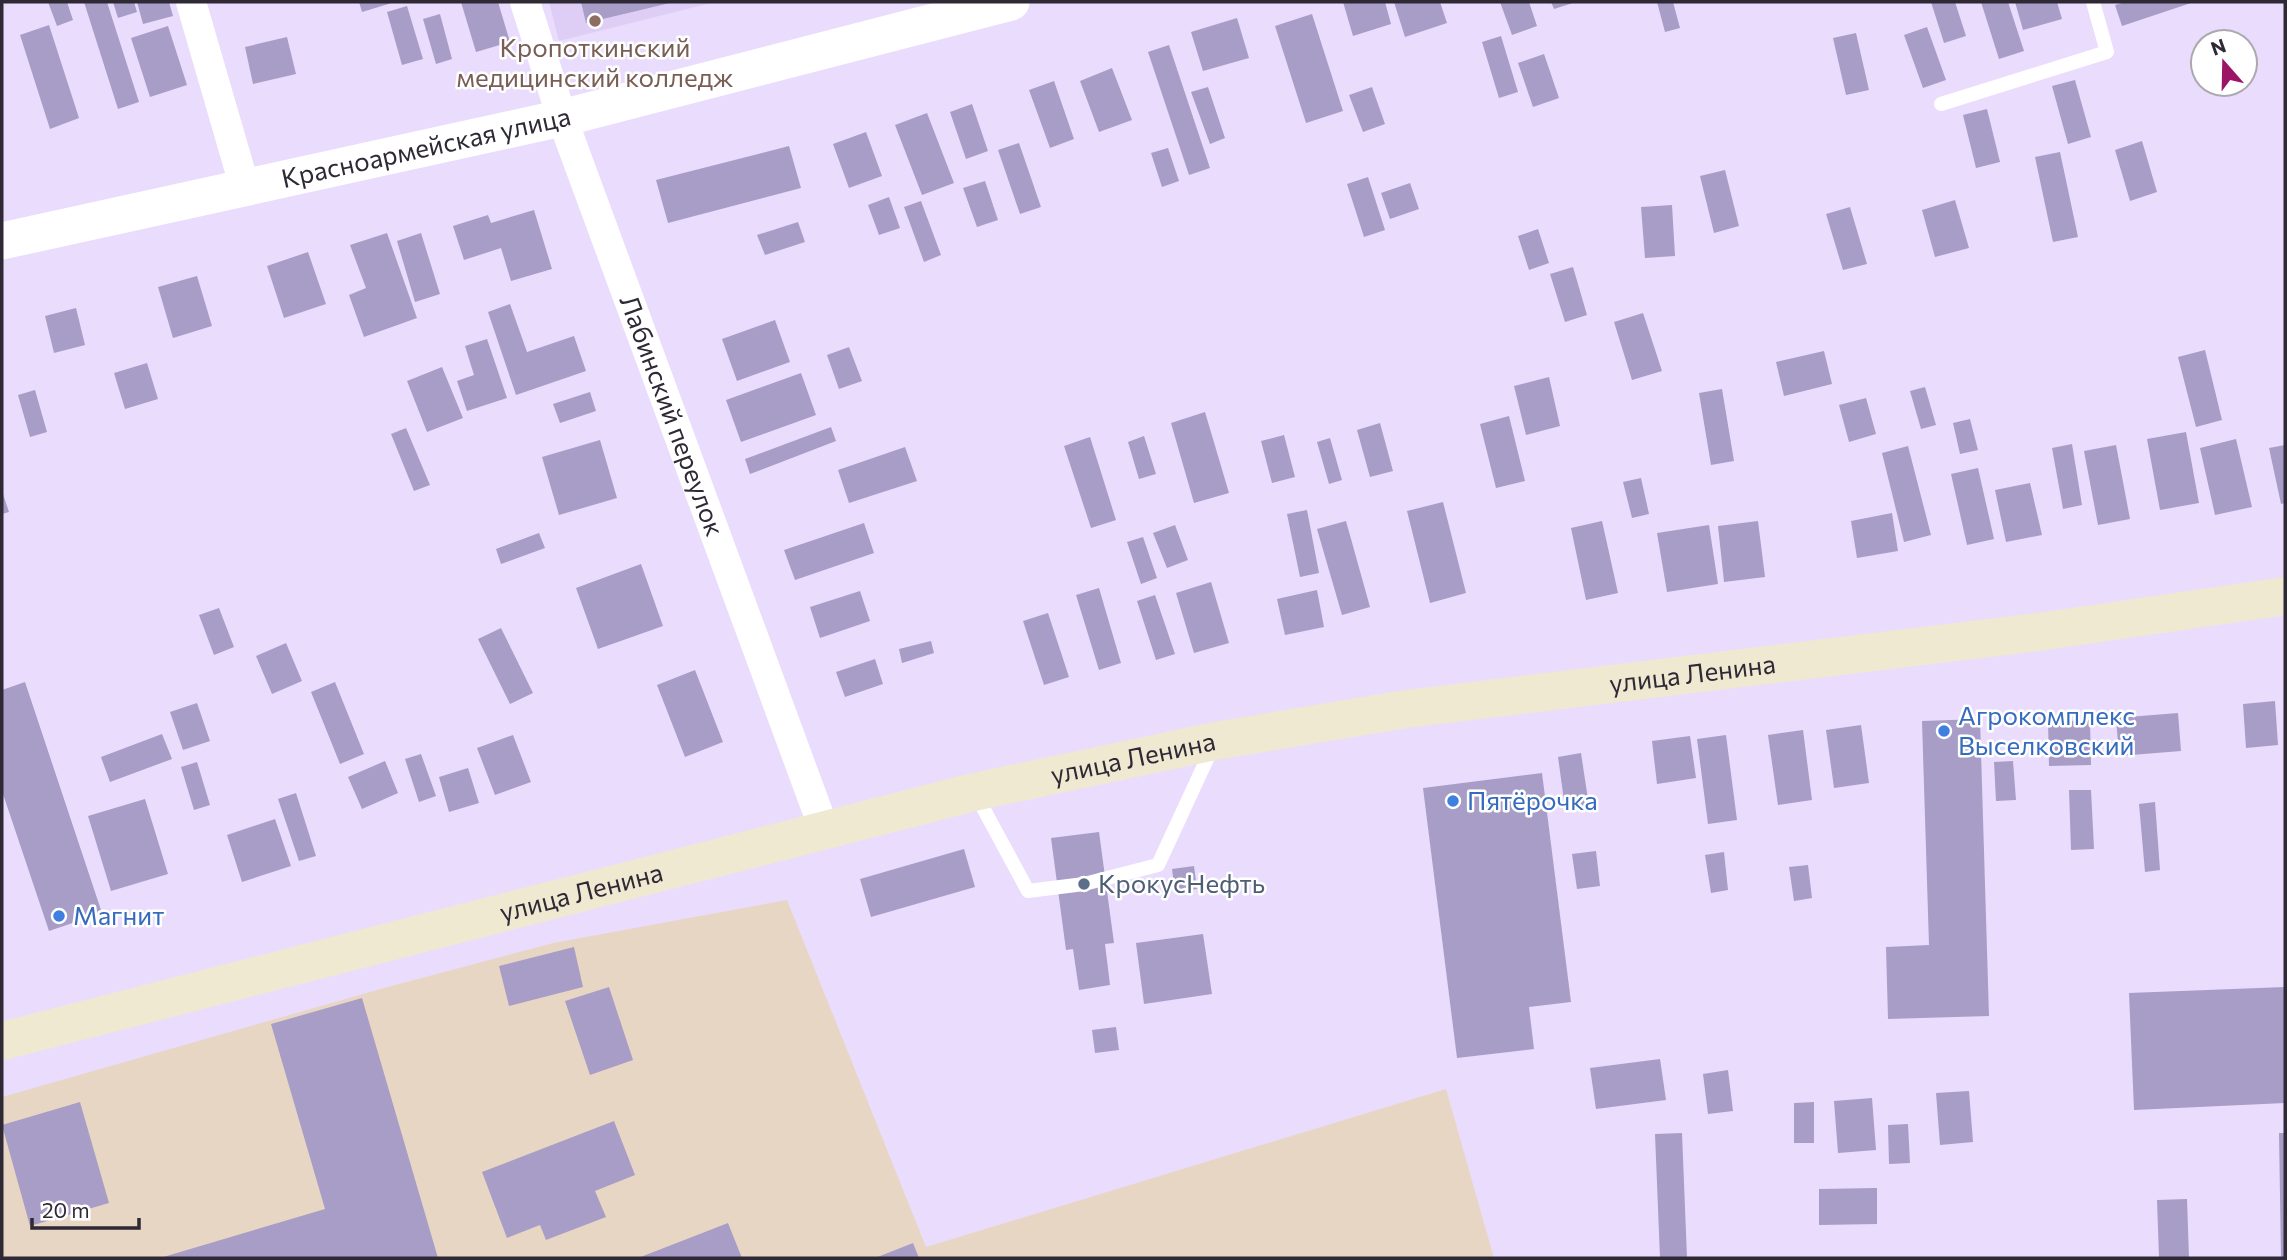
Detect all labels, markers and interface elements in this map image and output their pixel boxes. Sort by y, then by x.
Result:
marker: Кропоткинский медицинский колледж [587,13,603,29]
north arrow [2189,28,2259,98]
place label: Кропоткинский медицинский колледж [457,31,734,92]
text: N [2207,33,2229,60]
street label: Красноармейская улица [278,99,573,193]
street label: Лабинский переулок [615,290,732,540]
street label: улица Ленина [1607,647,1777,698]
place label: Агрокомплекс Выселковский [1958,699,2135,760]
marker: Агрокомплекс Выселковский [1936,723,1952,739]
street label: улица Ленина [1048,724,1218,789]
place label: Пятёрочка [1467,784,1598,815]
marker: Пятёрочка [1445,793,1461,809]
street label: улица Ленина [496,855,666,927]
place label: КрокусНефть [1098,867,1265,898]
marker: КрокусНефть [1076,876,1092,892]
place label: Магнит [73,899,164,930]
marker: Магнит [51,908,67,924]
scale bar [32,1186,138,1230]
text: 20 m [42,1197,90,1222]

